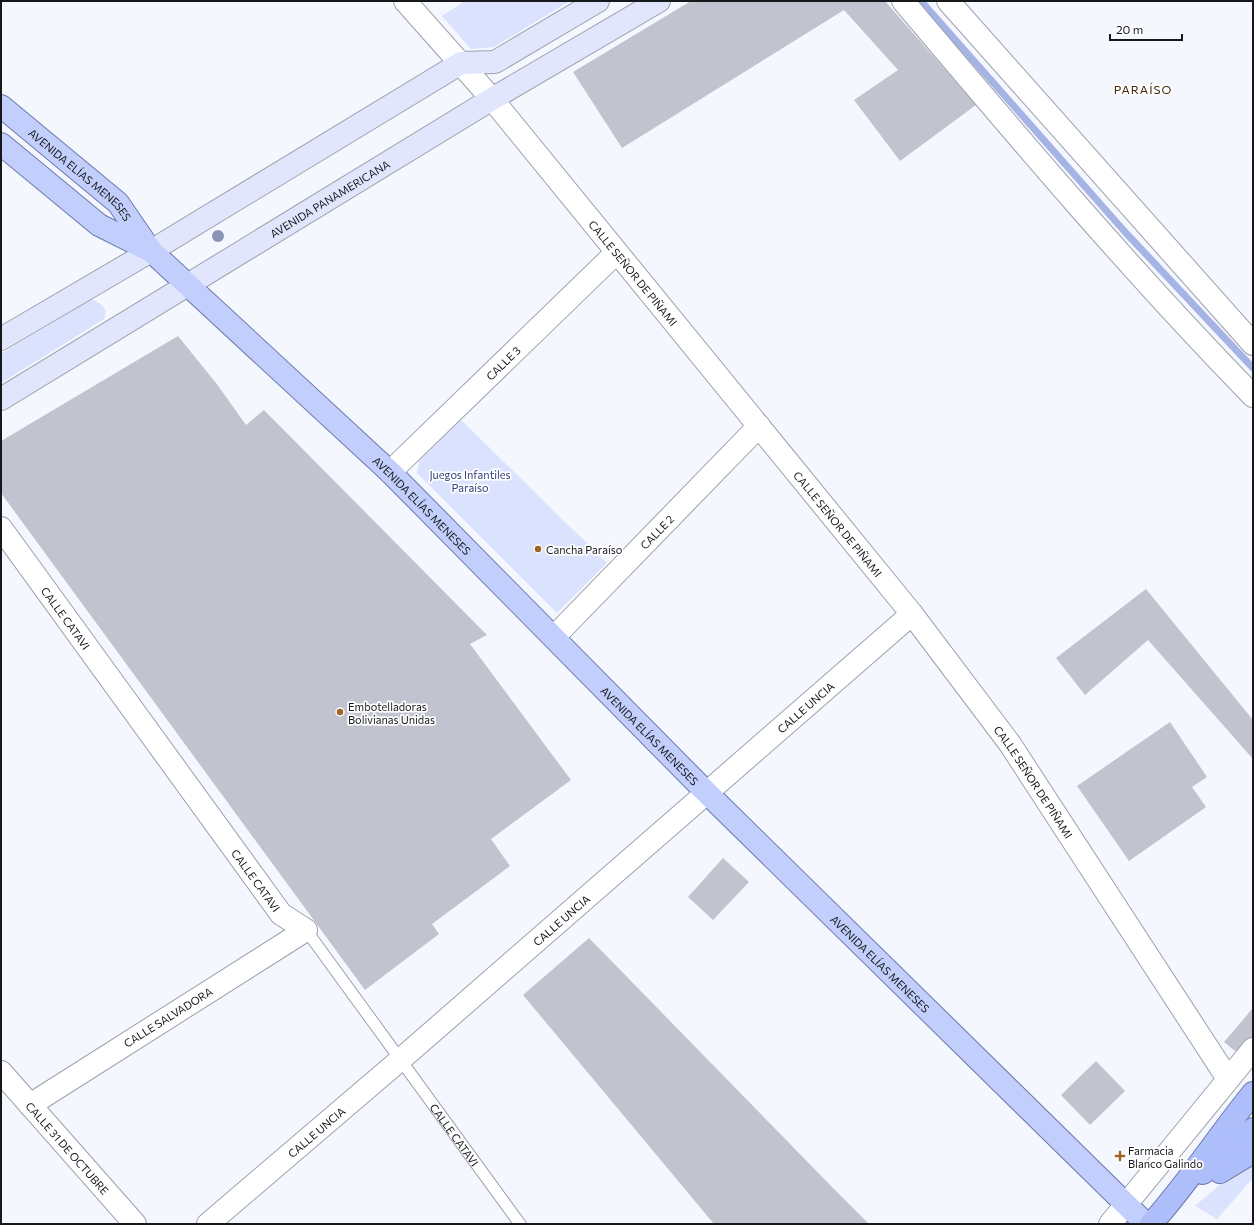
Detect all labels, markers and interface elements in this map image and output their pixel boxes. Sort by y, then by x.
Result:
scale bar [1110,16,1182,42]
text: 20 m [1116,22,1143,36]
district label: PARAÍSO [1114,82,1172,96]
street label: AVENIDA ELÍAS MENESES [26,126,134,223]
street label: AVENIDA PANAMERICANA [267,157,392,240]
street label: CALLE SEÑOR DE PIÑAMI [587,217,680,328]
street label: CALLE 3 [483,343,523,382]
street label: AVENIDA ELÍAS MENESES [371,453,474,557]
park label: Juegos Infantiles Paraíso [429,468,511,494]
street label: CALLE SEÑOR DE PIÑAMI [791,468,885,579]
street label: CALLE 2 [637,512,676,551]
place label: Cancha Paraíso [546,543,623,556]
marker: Cancha Paraíso [533,544,543,554]
street label: CALLE CATAVI [39,584,93,652]
street label: CALLE UNCIA [774,678,837,735]
street label: AVENIDA ELÍAS MENESES [599,683,702,787]
place label: Embotelladoras Bolivianas Unidas [348,700,435,726]
marker: Embotelladoras Bolivianas Unidas [335,707,345,717]
street label: CALLE SEÑOR DE PIÑAMI [992,723,1076,840]
street label: CALLE CATAVI [229,846,283,914]
street label: CALLE UNCIA [530,891,592,948]
street label: AVENIDA ELÍAS MENESES [828,912,933,1015]
street label: CALLE SALVADORA [121,984,215,1050]
street label: CALLE 31 DE OCTUBRE [24,1099,112,1197]
street label: CALLE CATAVI [428,1101,482,1168]
street label: CALLE UNCIA [285,1104,347,1160]
place label: Farmacia Blanco Galindo [1128,1144,1203,1170]
marker: Farmacia Blanco Galindo [1115,1151,1125,1161]

